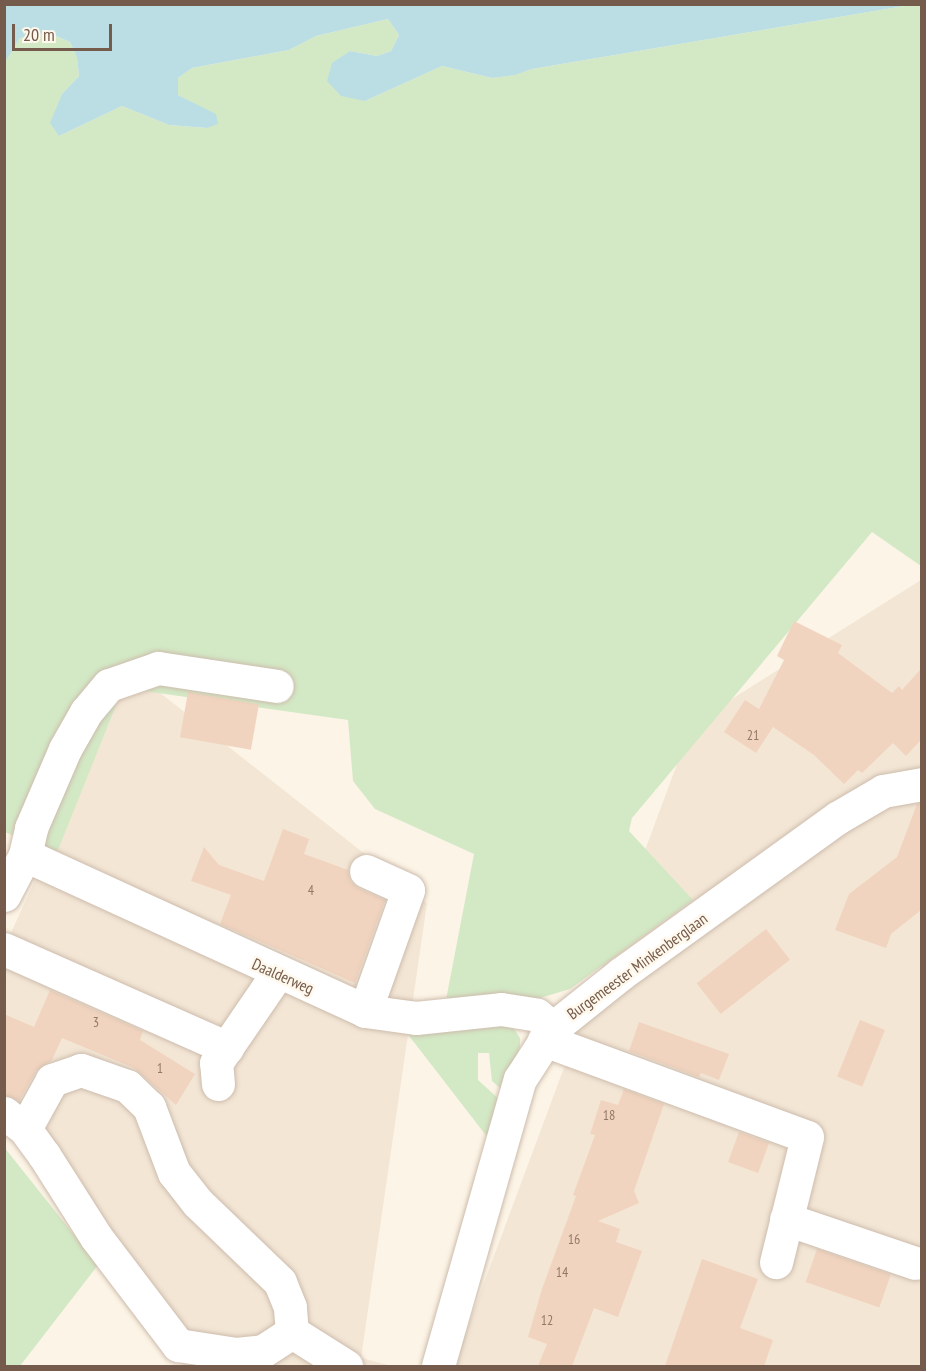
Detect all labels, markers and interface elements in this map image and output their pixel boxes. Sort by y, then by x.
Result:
scale bar [15,12,116,50]
text: 20 m [23,23,55,46]
house number: 21 [747,727,759,743]
house number: 4 [308,882,314,898]
street label: Burgemeester Minkenberglaan [563,909,711,1023]
street label: Daalderweg [249,954,317,998]
house number: 3 [93,1014,99,1030]
house number: 1 [157,1060,163,1076]
house number: 18 [603,1107,615,1123]
house number: 16 [568,1231,580,1247]
house number: 14 [556,1264,568,1280]
house number: 12 [541,1312,553,1328]

